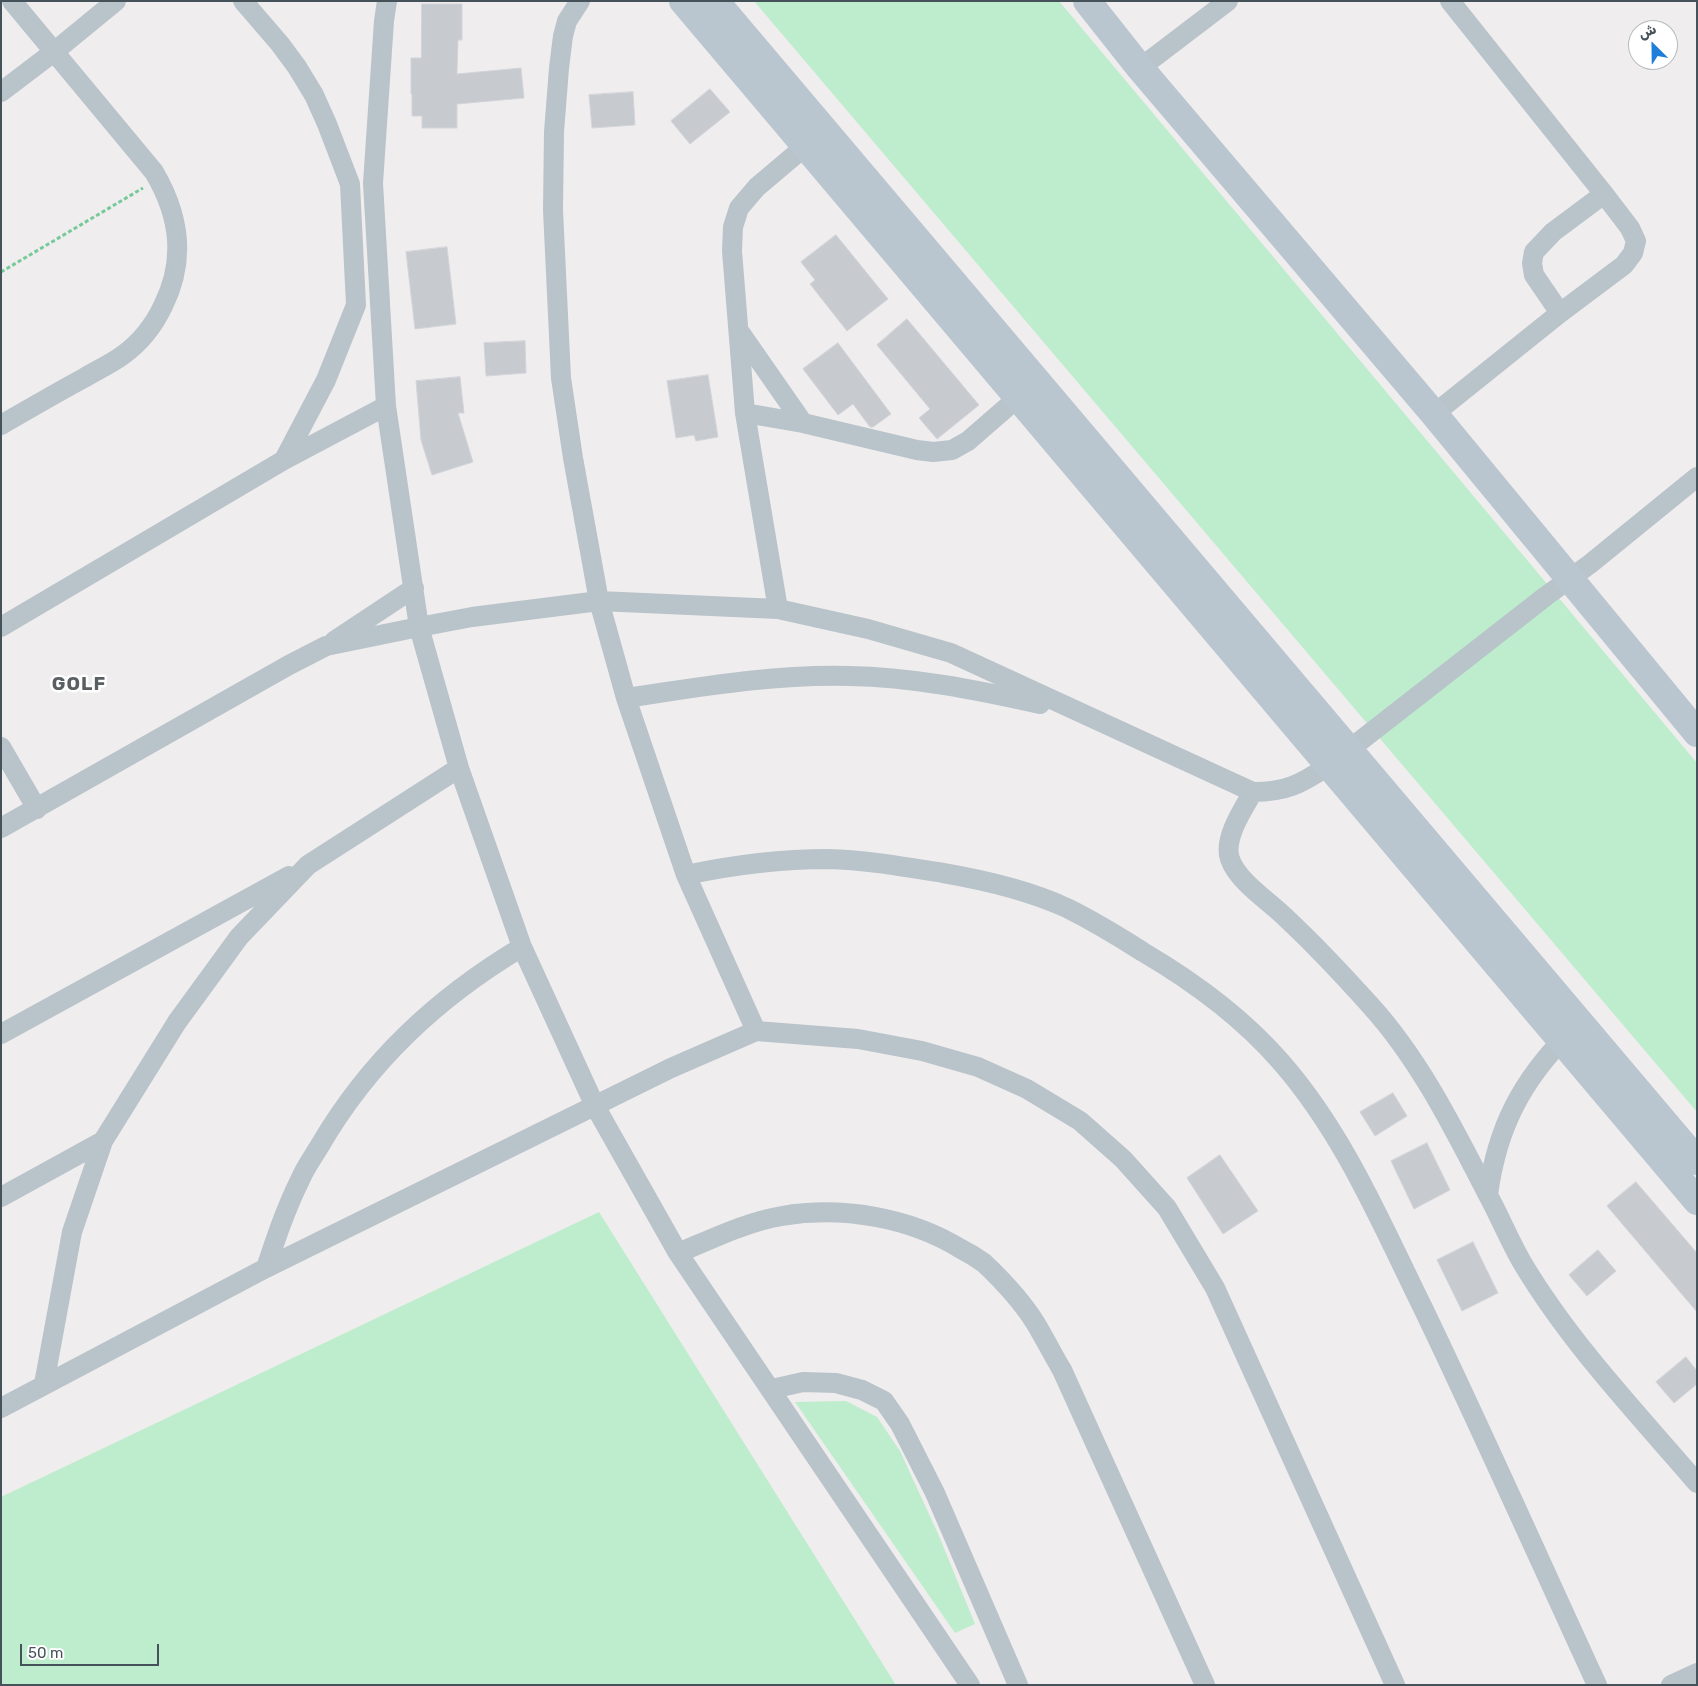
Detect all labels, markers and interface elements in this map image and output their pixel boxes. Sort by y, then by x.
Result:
north arrow [1628,20,1678,70]
text: ش [1636,20,1659,43]
district label: GOLF [51,674,107,696]
scale bar [22,1634,161,1666]
text: 50 m [28,1644,63,1662]

